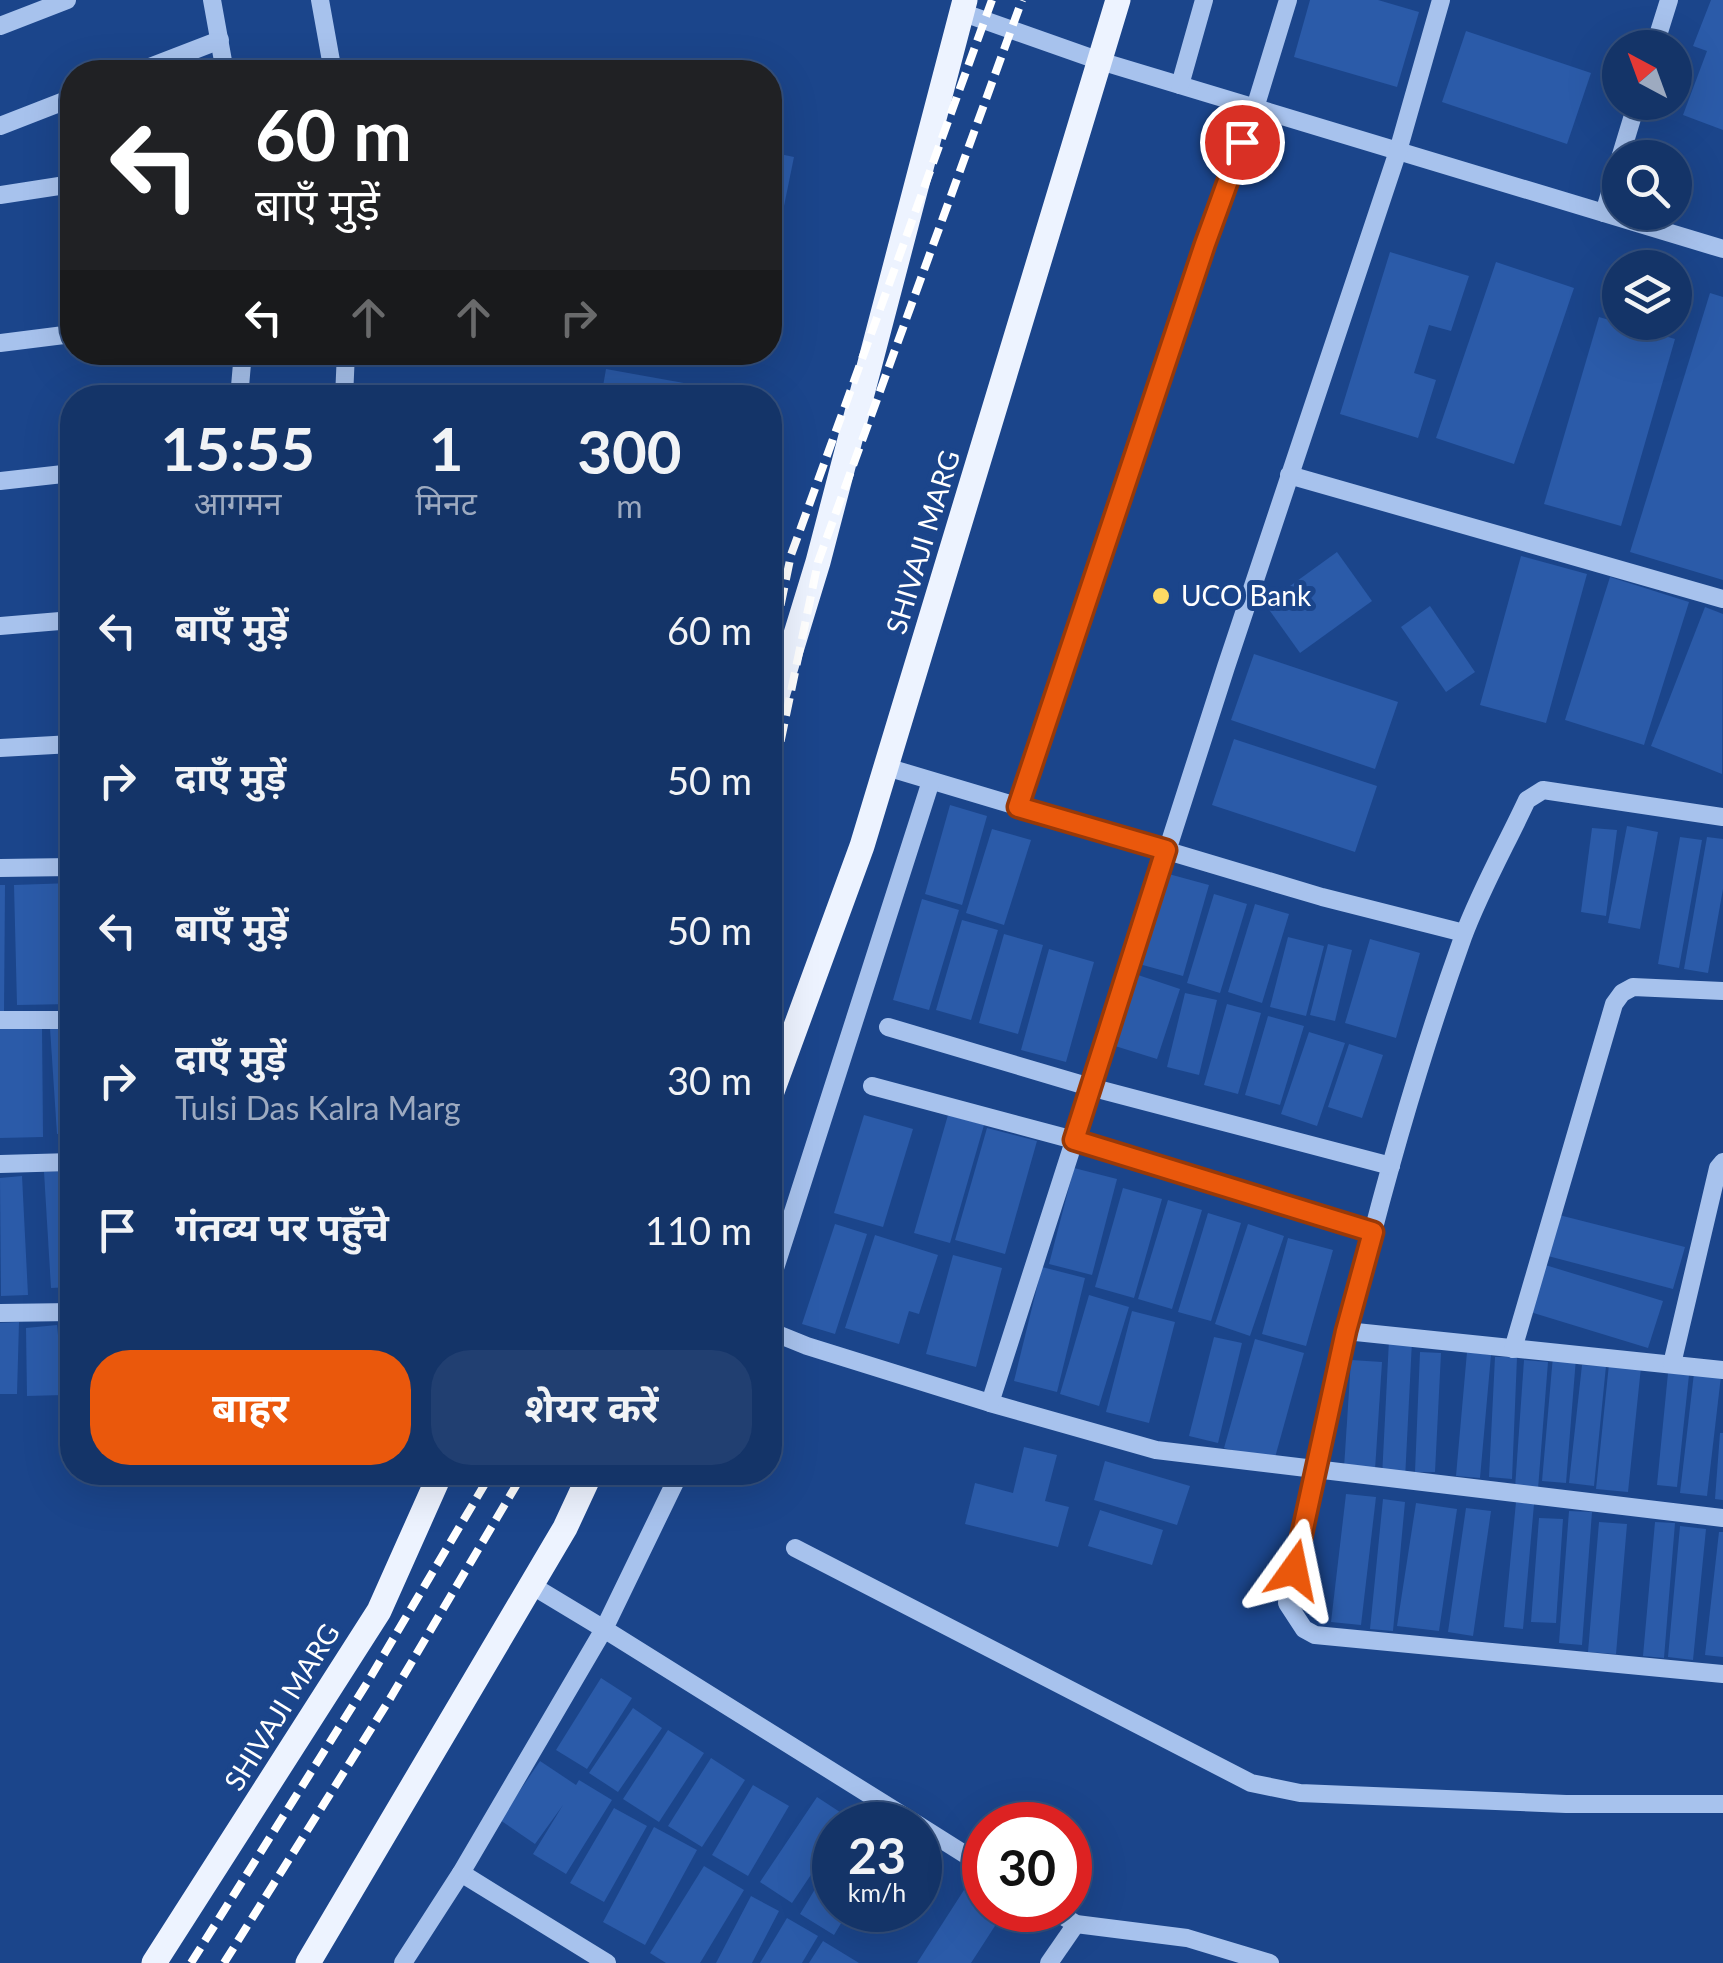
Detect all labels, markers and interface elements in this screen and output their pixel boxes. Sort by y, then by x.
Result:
north arrow [1602,30,1692,120]
map controls [1602,30,1692,340]
text: 60 m [255,92,412,176]
icon: left [90,100,220,230]
pin [1200,100,1285,185]
icon: arrive [1215,115,1270,170]
button: search [1602,140,1692,230]
text: बाएँ मुड़ें [255,177,380,231]
button: layers [1602,250,1692,340]
icon: left [236,290,291,345]
icon: ahead [341,290,396,345]
icon: ahead [446,290,501,345]
icon: right [551,290,606,345]
text: 15:55 [160,412,315,484]
text: 1 [429,412,464,484]
text: 300 [577,415,682,487]
street label: SHIVAJI MARG [878,446,966,638]
text: आगमन [194,483,282,522]
text: मिनट [415,483,477,522]
text: m [616,486,643,525]
place label: UCO Bank [1181,578,1312,612]
marker: UCO Bank [1150,585,1172,607]
icon: left [90,603,145,658]
text: बाएँ मुड़ें [175,603,288,649]
text: 60 m [667,607,752,653]
icon: right [90,753,145,808]
text: दाएँ मुड़ें [175,753,286,799]
text: 50 m [667,757,752,803]
icon: left [90,903,145,958]
text: बाएँ मुड़ें [175,903,288,949]
text: 50 m [667,907,752,953]
text: दाएँ मुड़ें [175,1034,286,1080]
icon: right [90,1053,145,1108]
text: 30 m [667,1057,752,1103]
text: Tulsi Das Kalra Marg [175,1088,461,1127]
icon: arrive [90,1203,145,1258]
text: गंतव्य पर पहुँचे [175,1203,389,1249]
text: 110 m [645,1207,752,1253]
button: बाहर [90,1350,411,1465]
button: शेयर करें [431,1350,752,1465]
position arrow [1242,1518,1346,1622]
street label: SHIVAJI MARG [216,1617,346,1796]
speed limit sign: 30 [962,1802,1092,1932]
text: 23 [848,1825,906,1885]
text: km/h [848,1877,906,1907]

